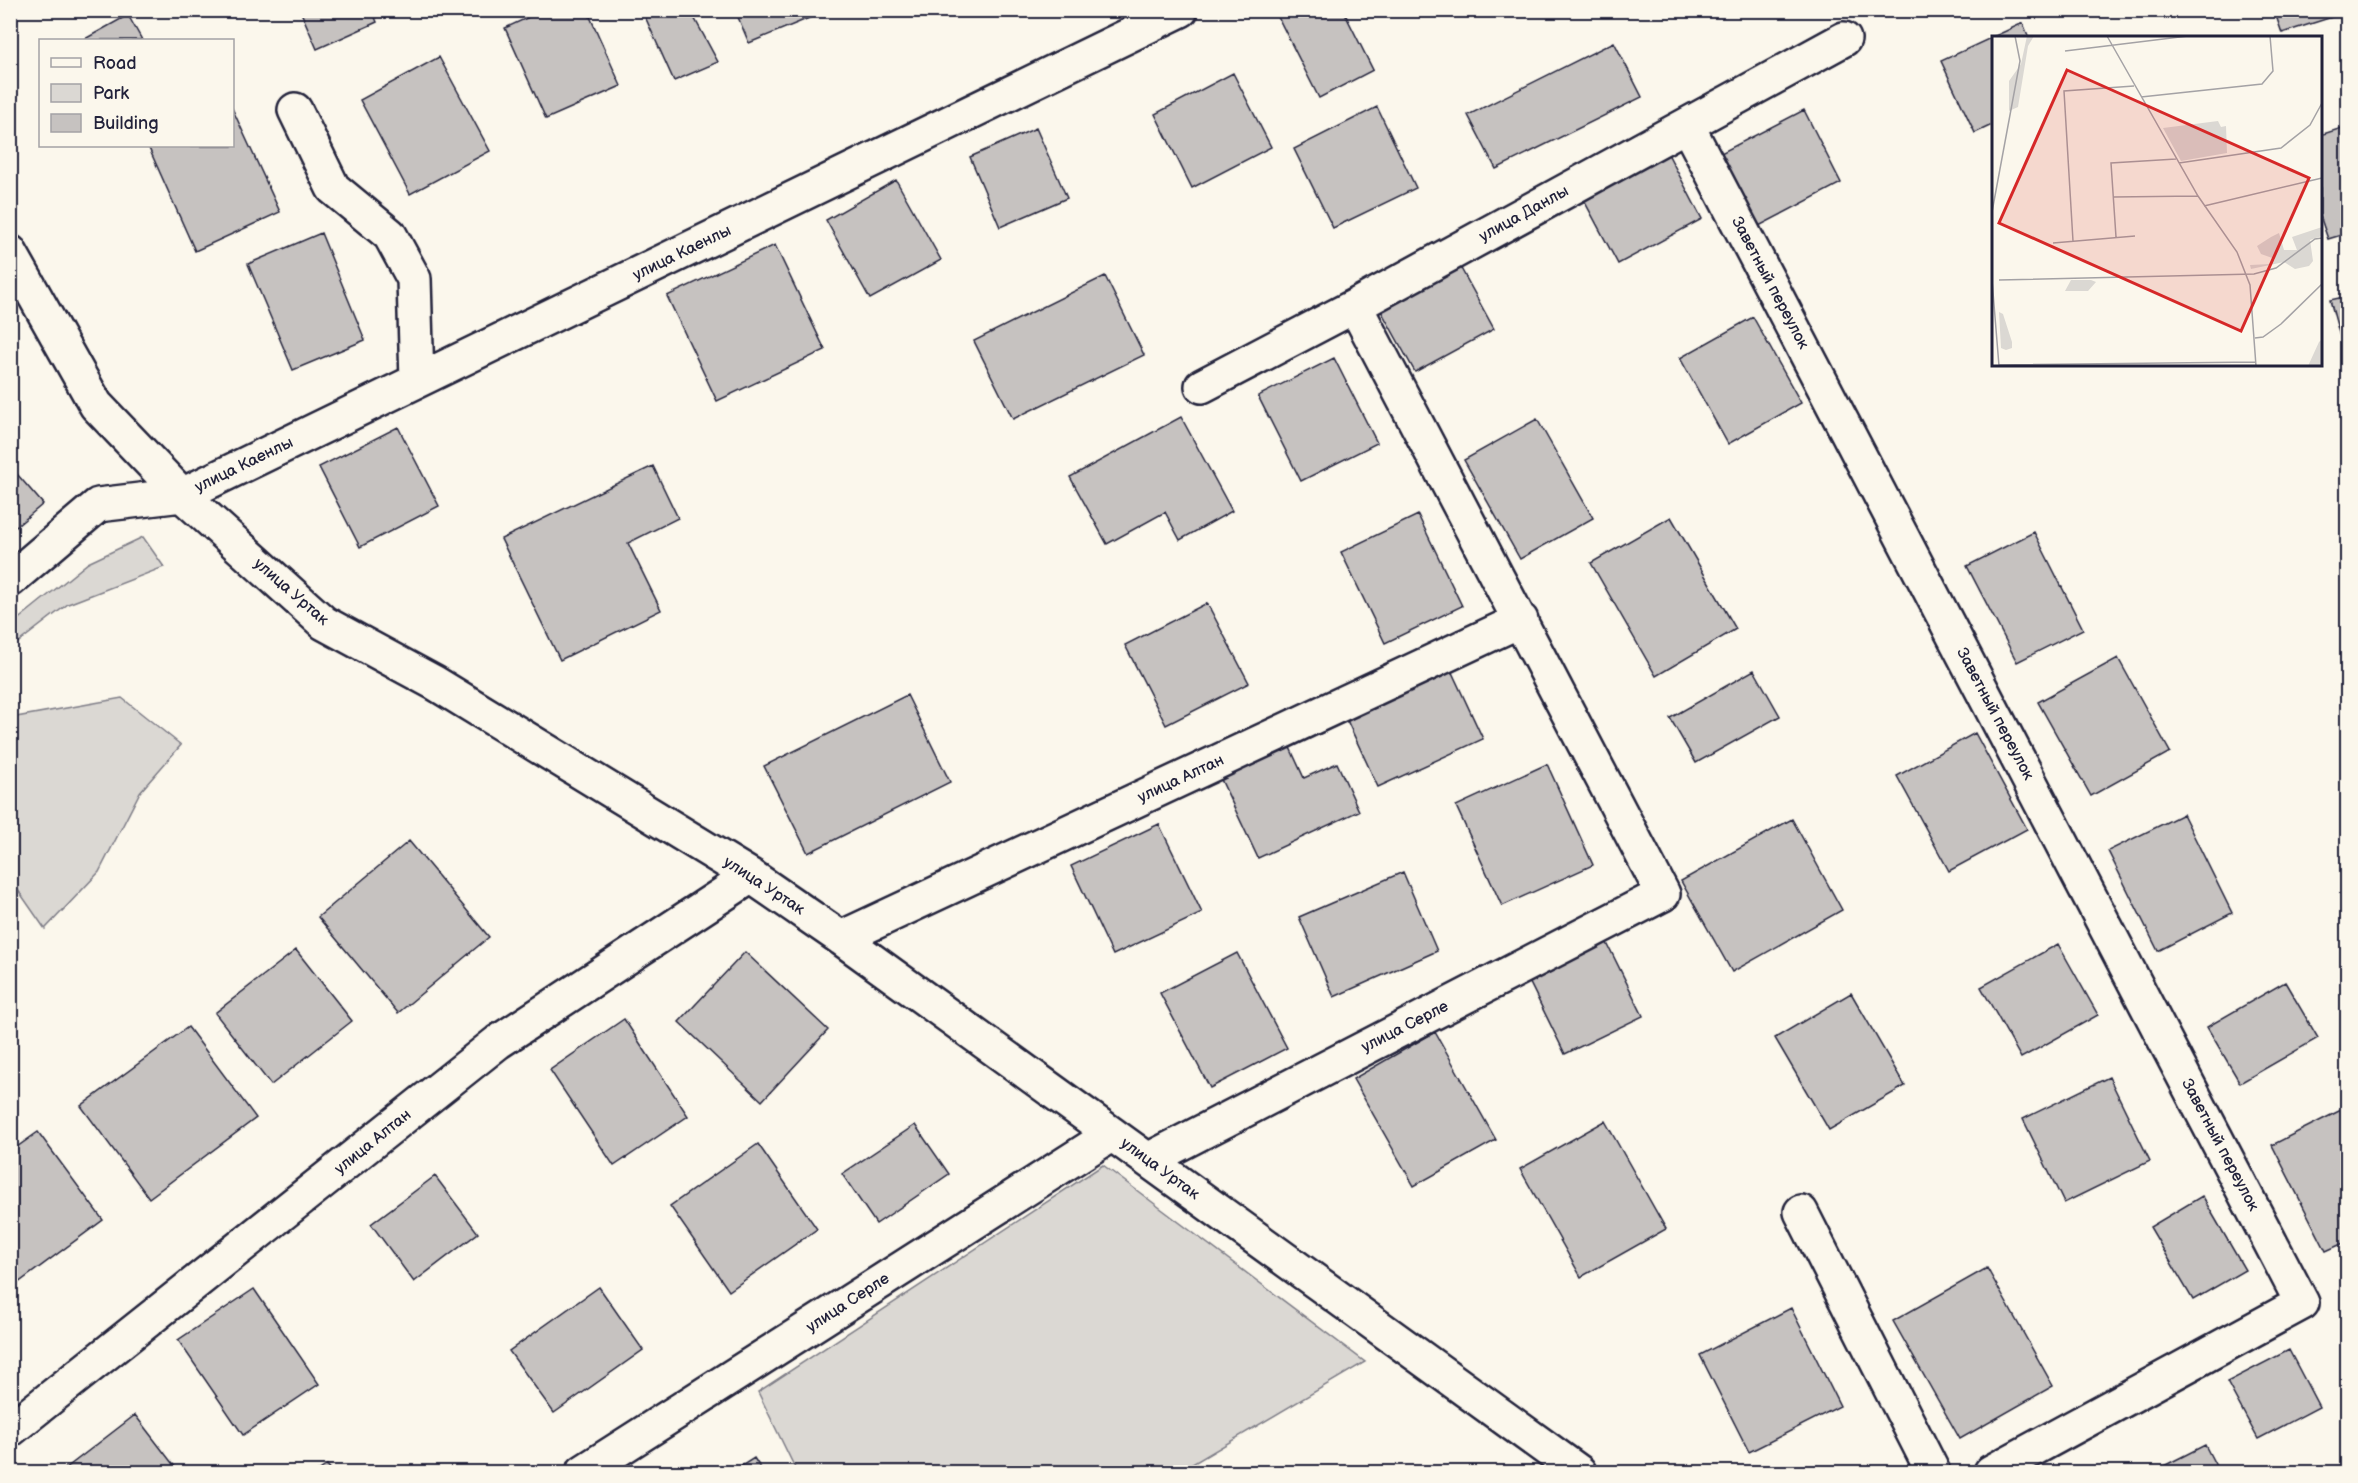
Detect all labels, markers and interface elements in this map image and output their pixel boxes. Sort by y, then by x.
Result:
inset map [1992,36,2322,366]
legend [39,39,234,147]
text: Road [93,53,137,74]
text: Park [93,83,129,104]
text: Building [93,113,159,134]
street label: улица Данлы [1476,182,1572,246]
street label: Заветный переулок [1727,214,1813,353]
street label: улица Каенлы [630,221,734,285]
street label: улица Каенлы [192,433,296,497]
street label: улица Уртак [250,554,333,630]
street label: Заветный переулок [1952,645,2038,784]
street label: улица Алтан [1135,751,1227,807]
street label: улица Уртак [720,853,809,920]
street label: улица Серле [1358,997,1452,1057]
street label: Заветный переулок [2177,1076,2263,1215]
street label: улица Алтан [331,1105,415,1179]
street label: улица Уртак [1117,1134,1204,1204]
street label: улица Серле [803,1269,893,1337]

